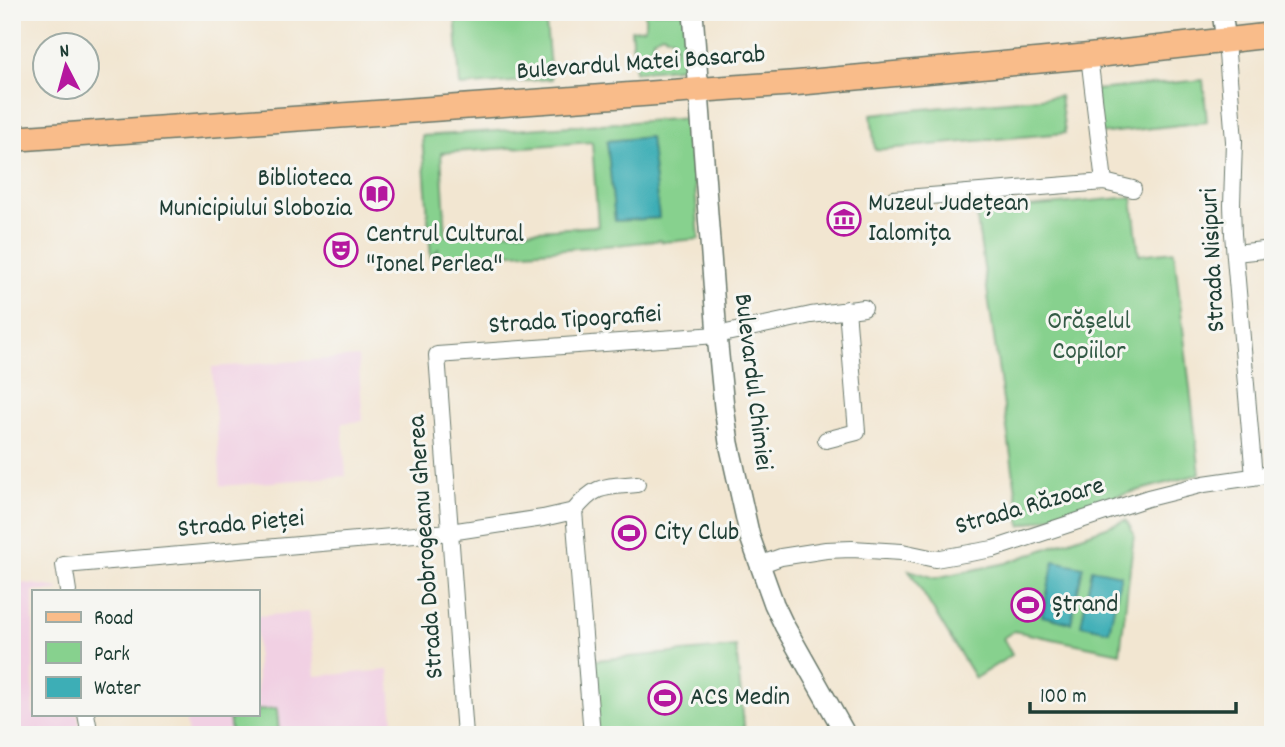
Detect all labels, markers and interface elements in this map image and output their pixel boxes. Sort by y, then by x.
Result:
north arrow [32,32,102,102]
street label: Bulevardul Matei Basarab [515,37,767,91]
text: N [59,39,71,66]
place label: Biblioteca Municipiului Slobozia [159,161,353,228]
library icon: Biblioteca Municipiului Slobozia [358,175,396,213]
place label: Muzeul Județean Ialomița [868,186,1029,253]
street label: Strada Nisipuri [1192,187,1236,333]
museum icon: Muzeul Județean Ialomița [825,200,863,238]
place label: Centrul Cultural "Ionel Perlea" [366,217,524,284]
theatre icon: Centrul Cultural "Ionel Perlea" [322,231,360,269]
street label: Bulevardul Chimiei [723,292,781,473]
street label: Strada Tipografiei [487,296,663,346]
park label: Orășelul Copiilor [1047,304,1131,371]
street label: Strada Dobrogeanu Gherea [399,413,455,680]
street label: Strada Răzoare [951,468,1109,546]
street label: Strada Pieței [176,501,306,549]
sports icon: City Club [610,514,648,552]
place label: City Club [654,515,739,552]
sports icon: Ștrand [1009,586,1047,624]
place label: Ștrand [1052,587,1118,624]
legend [32,590,259,716]
text: Road [94,605,133,635]
text: Park [94,641,130,671]
scale bar [1030,670,1236,714]
text: Water [94,675,141,705]
sports icon: ACS Medin [646,679,684,717]
place label: ACS Medin [690,680,790,717]
text: 100 m [1040,683,1087,713]

